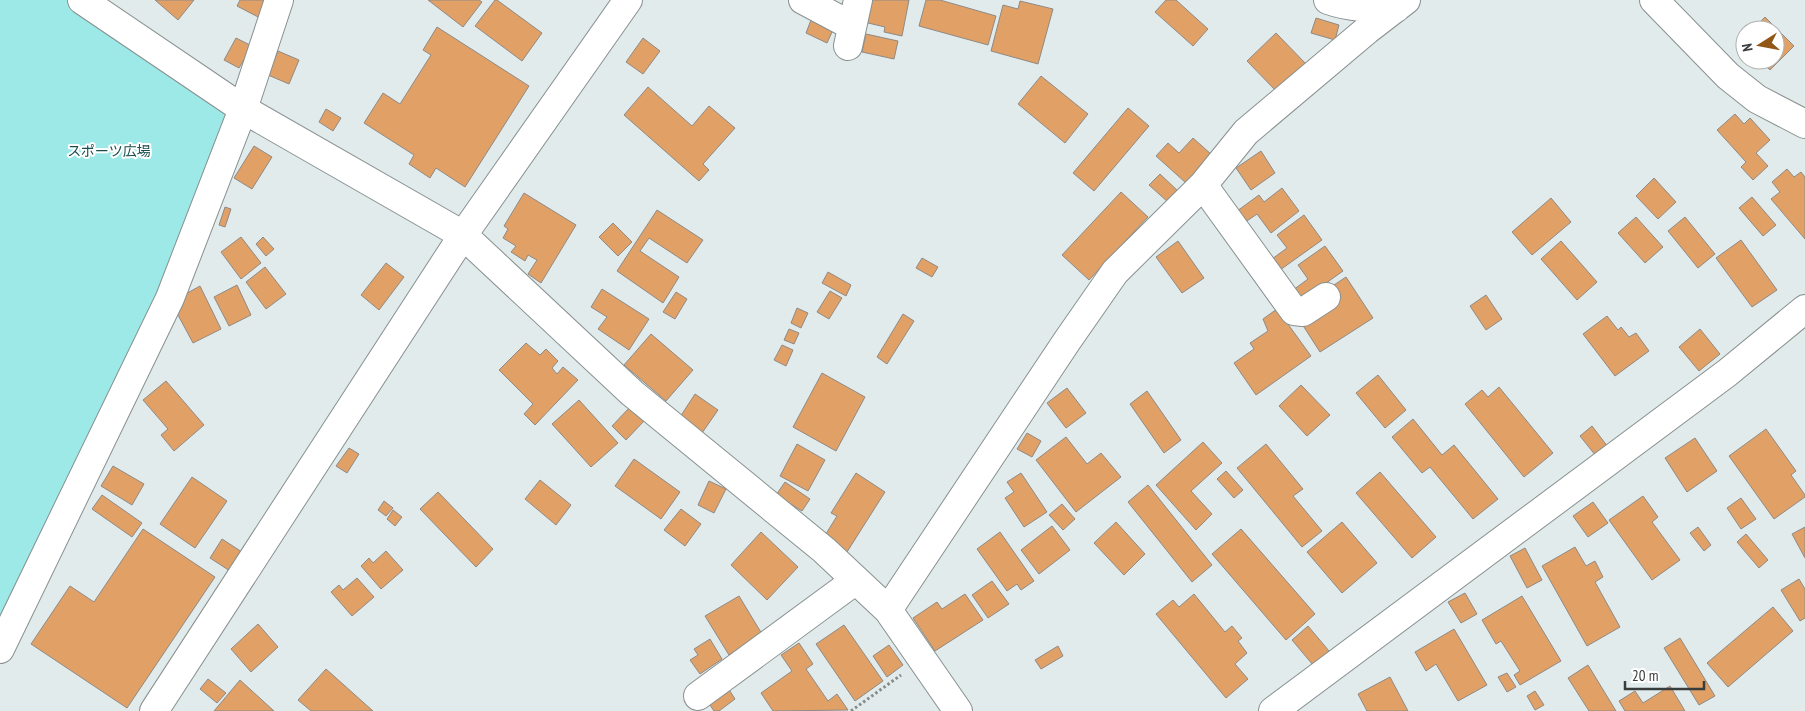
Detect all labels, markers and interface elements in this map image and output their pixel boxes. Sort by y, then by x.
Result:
north arrow [1735,20,1785,70]
text: N [1738,42,1757,53]
park label: スポーツ広場 [67,142,151,160]
scale bar [1625,658,1704,690]
text: 20 m [1632,666,1658,685]

